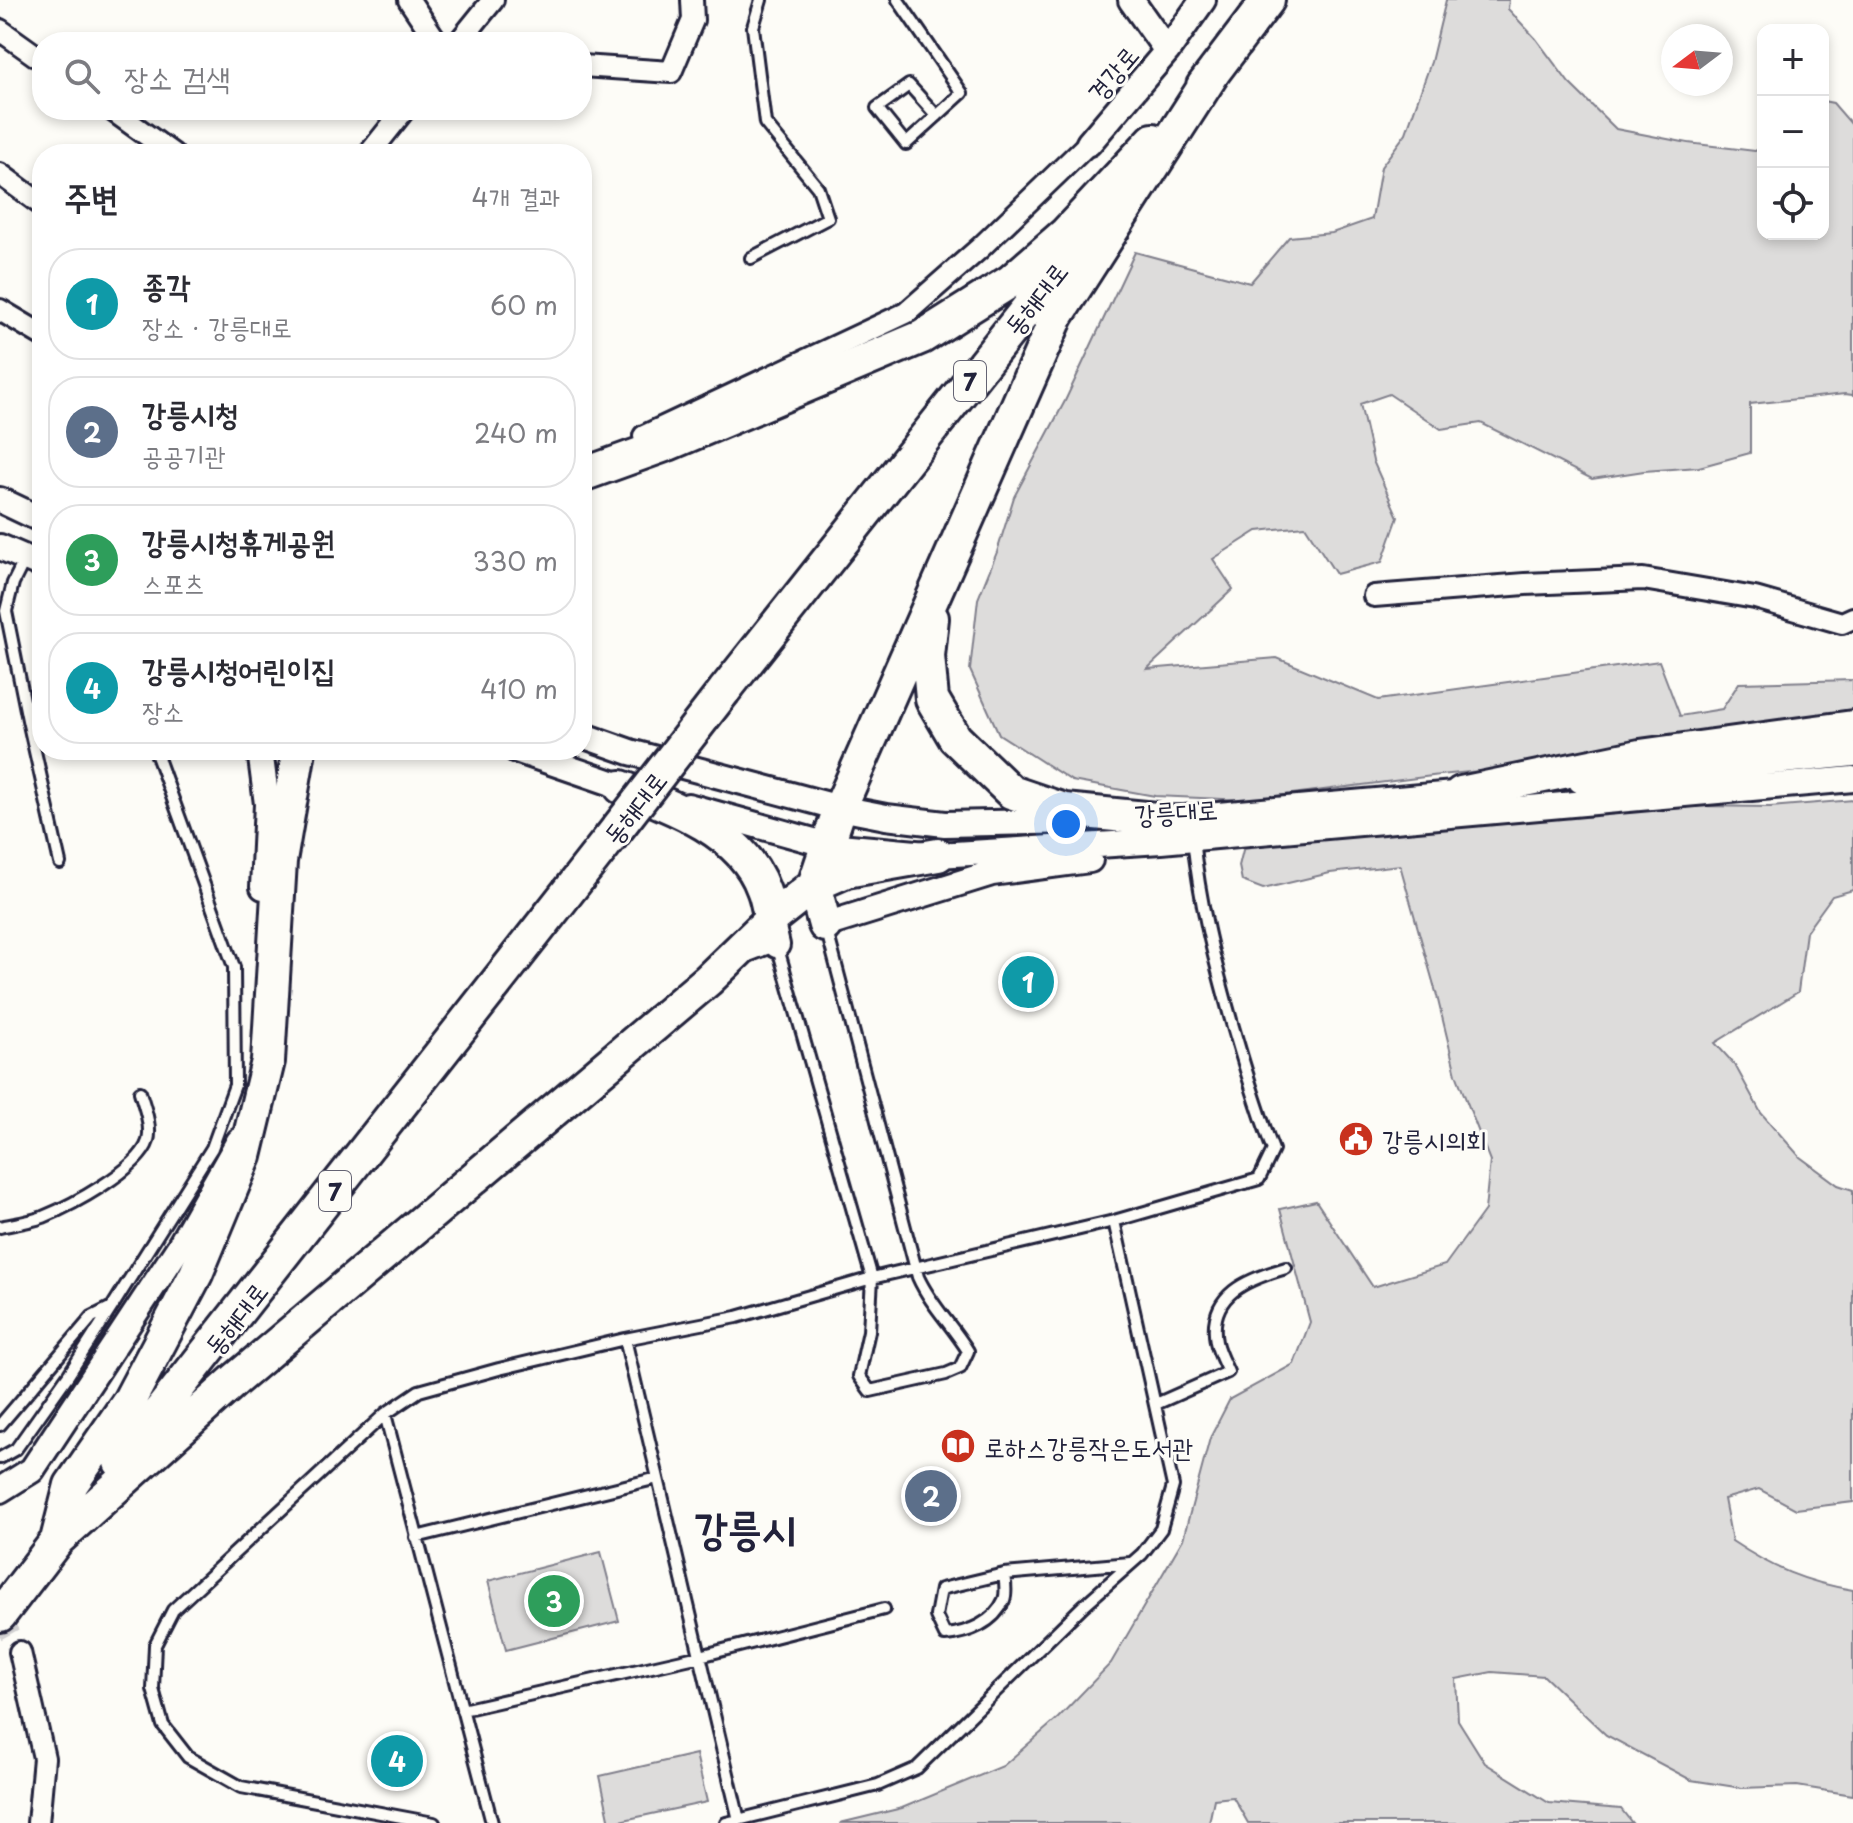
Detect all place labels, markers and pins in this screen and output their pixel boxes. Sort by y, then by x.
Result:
pin: 1 [1002,952,1054,1012]
public building icon: 강릉시의회 [1337,1120,1375,1158]
place label: 강릉시의회 [1382,1120,1487,1159]
library icon: 로하스강릉작은도서관 [939,1427,977,1465]
place label: 로하스강릉작은도서관 [984,1427,1193,1466]
pin: 2 [905,1466,957,1526]
pin: 3 [528,1571,580,1631]
pin: 4 [371,1731,423,1791]

